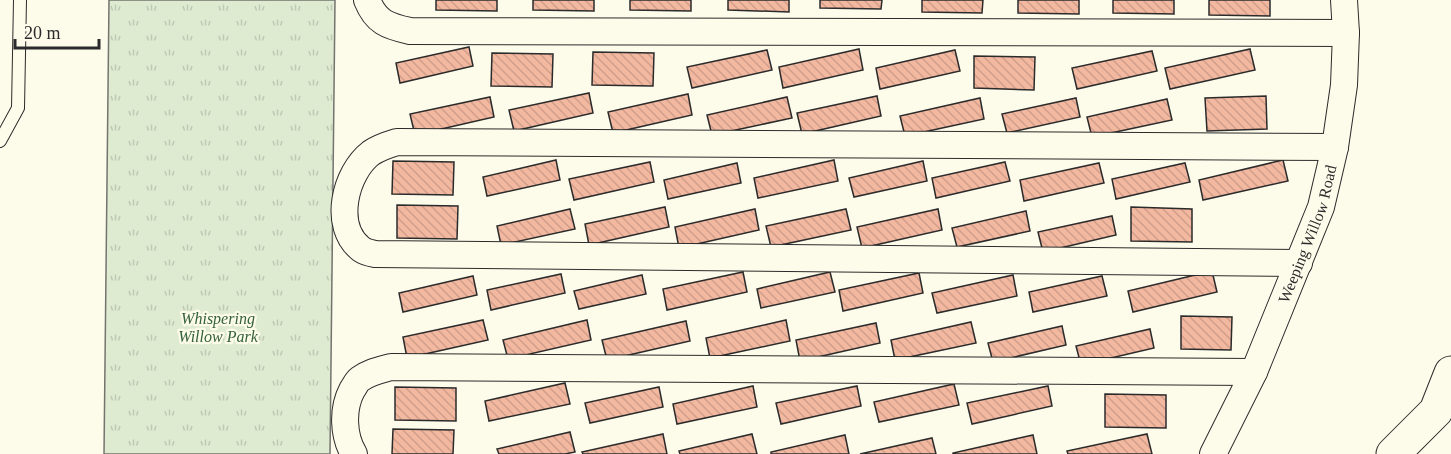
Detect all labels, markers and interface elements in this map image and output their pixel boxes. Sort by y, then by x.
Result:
scale bar [15,12,99,50]
text: 20 m [24,23,61,43]
street label: Weeping Willow Road [1275,163,1339,305]
park label: Whispering Willow Park [178,310,259,345]

